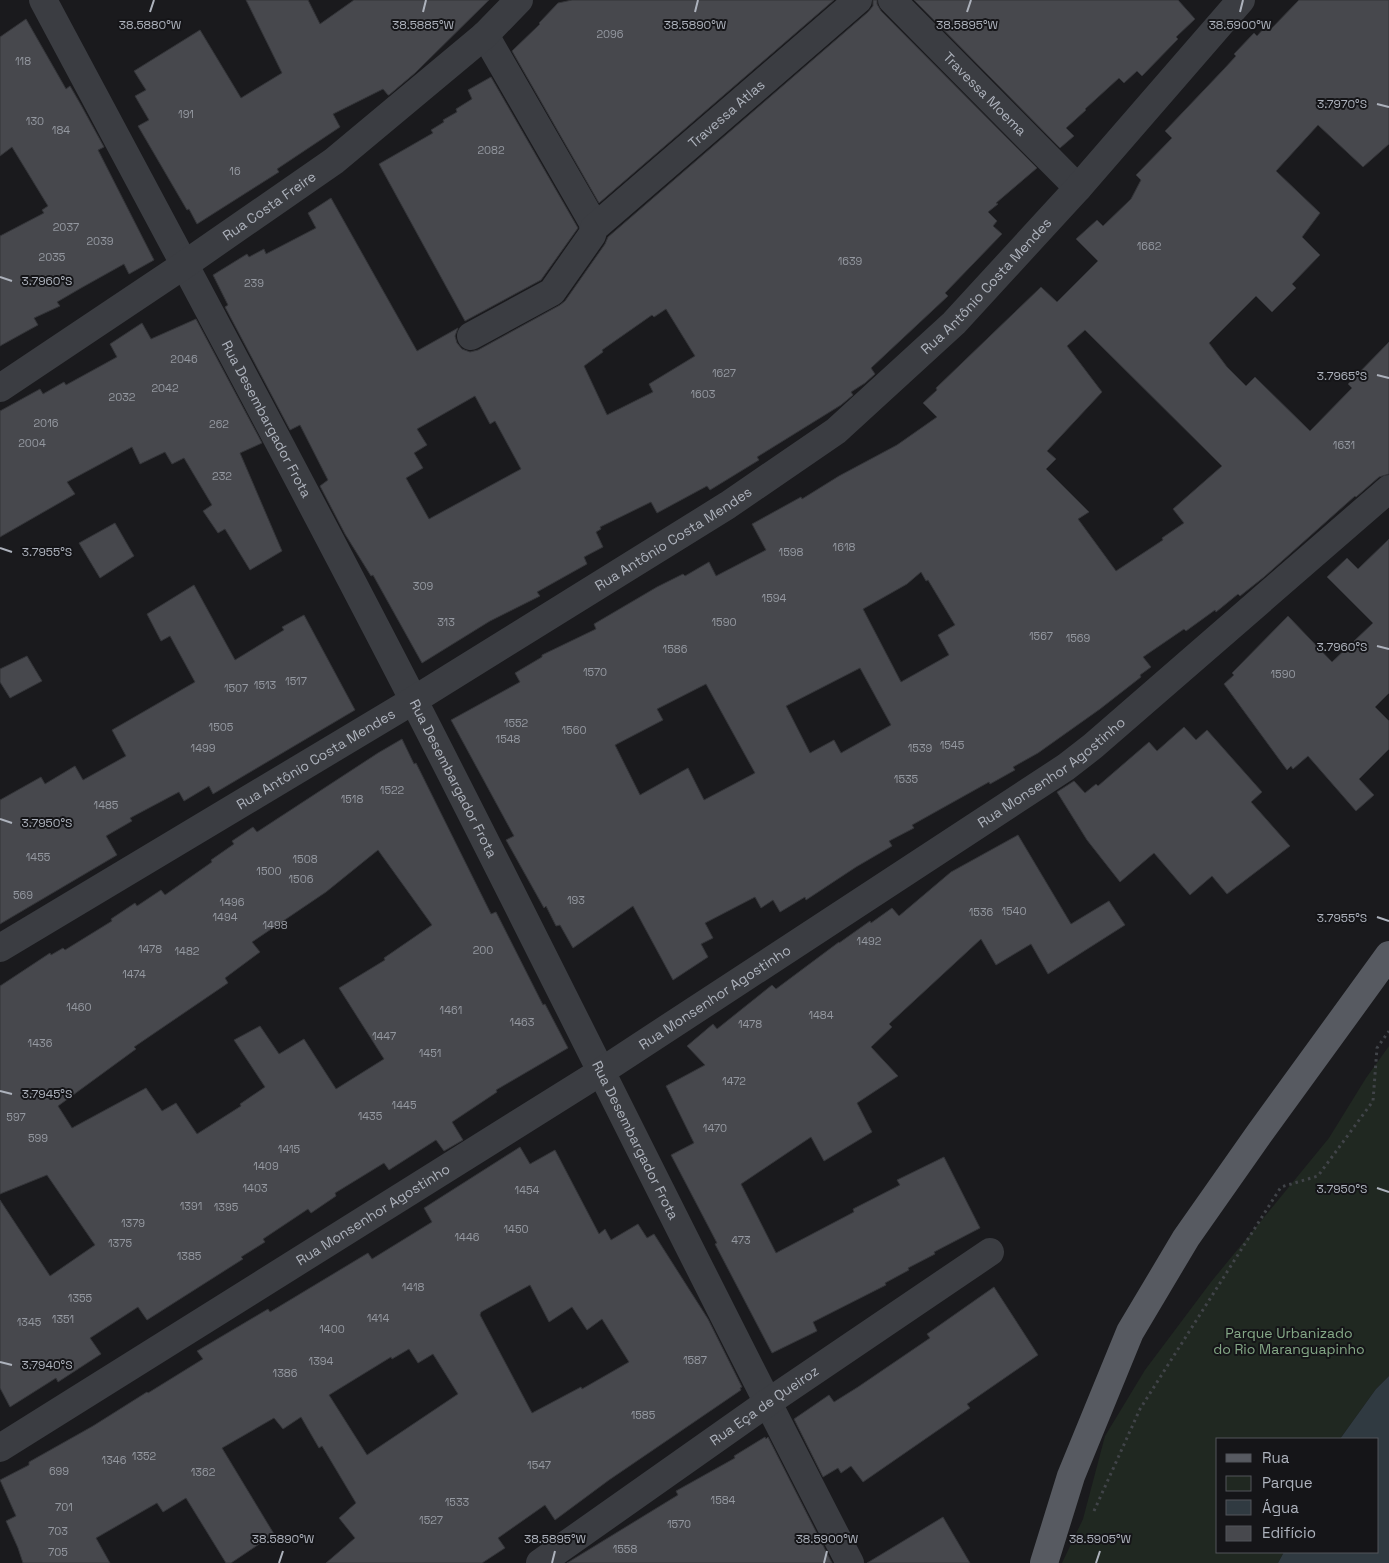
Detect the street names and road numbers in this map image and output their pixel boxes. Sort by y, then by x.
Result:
street label: Travessa Moema [939,48,1030,140]
street label: Travessa Atlas [684,76,768,152]
street label: Rua Costa Freire [219,167,319,245]
street label: Rua Antônio Costa Mendes [917,214,1055,358]
street label: Rua Desembargador Frota [218,337,316,501]
street label: Rua Antônio Costa Mendes [591,482,755,595]
street label: Rua Desembargador Frota [406,696,501,861]
street label: Rua Antônio Costa Mendes [233,704,398,813]
street label: Rua Monsenhor Agostinho [974,713,1129,832]
street label: Rua Monsenhor Agostinho [635,941,794,1054]
street label: Rua Desembargador Frota [588,1058,683,1223]
street label: Rua Monsenhor Agostinho [293,1160,453,1269]
street label: Rua Eça de Queiroz [706,1362,822,1449]

